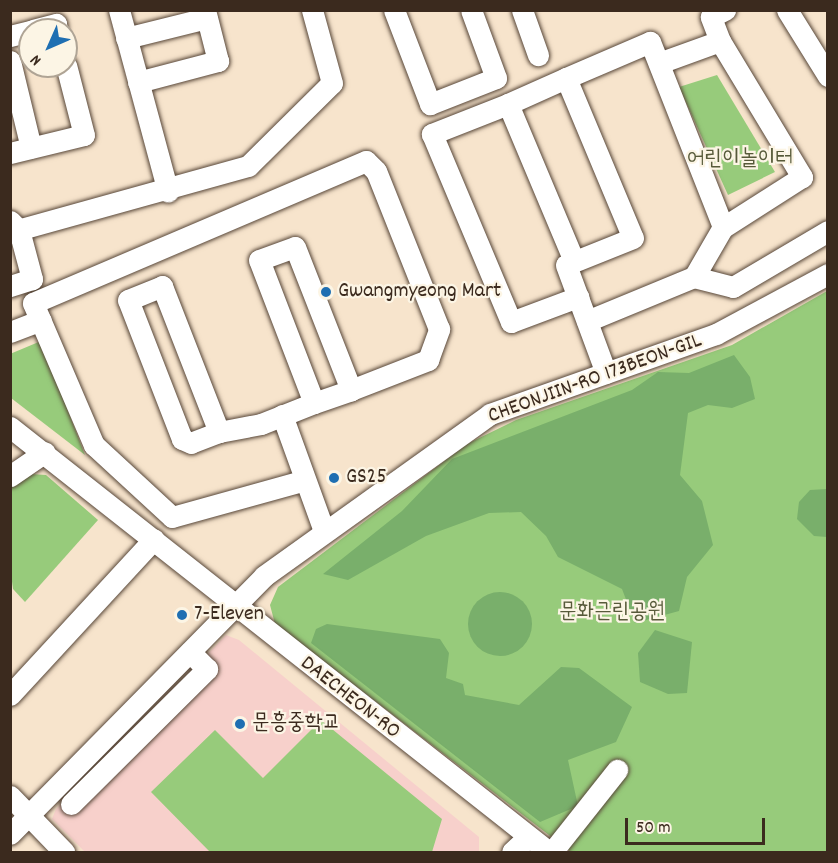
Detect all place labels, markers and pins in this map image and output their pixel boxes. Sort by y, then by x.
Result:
place label: Gwangmyeong Mart [338,279,501,305]
marker: Gwangmyeong Mart [319,285,333,299]
place label: GS25 [346,465,387,491]
marker: GS25 [327,471,341,485]
place label: 7-Eleven [194,602,264,628]
marker: 7-Eleven [175,608,189,622]
place label: 문흥중학교 [252,711,341,737]
marker: 문흥중학교 [233,717,247,731]

